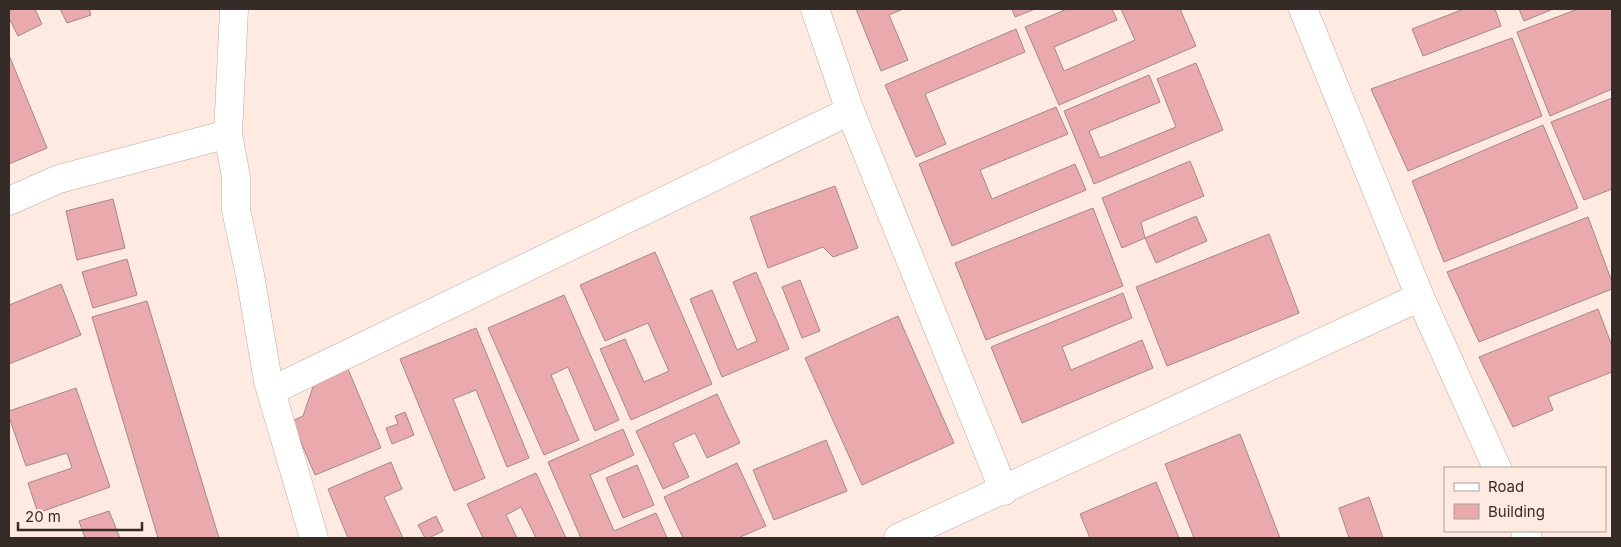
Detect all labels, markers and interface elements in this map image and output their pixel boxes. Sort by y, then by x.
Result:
legend [1444,467,1606,532]
text: Road [1488,477,1524,496]
scale bar [18,500,141,532]
text: Building [1488,502,1545,521]
text: 20 m [25,507,61,526]

